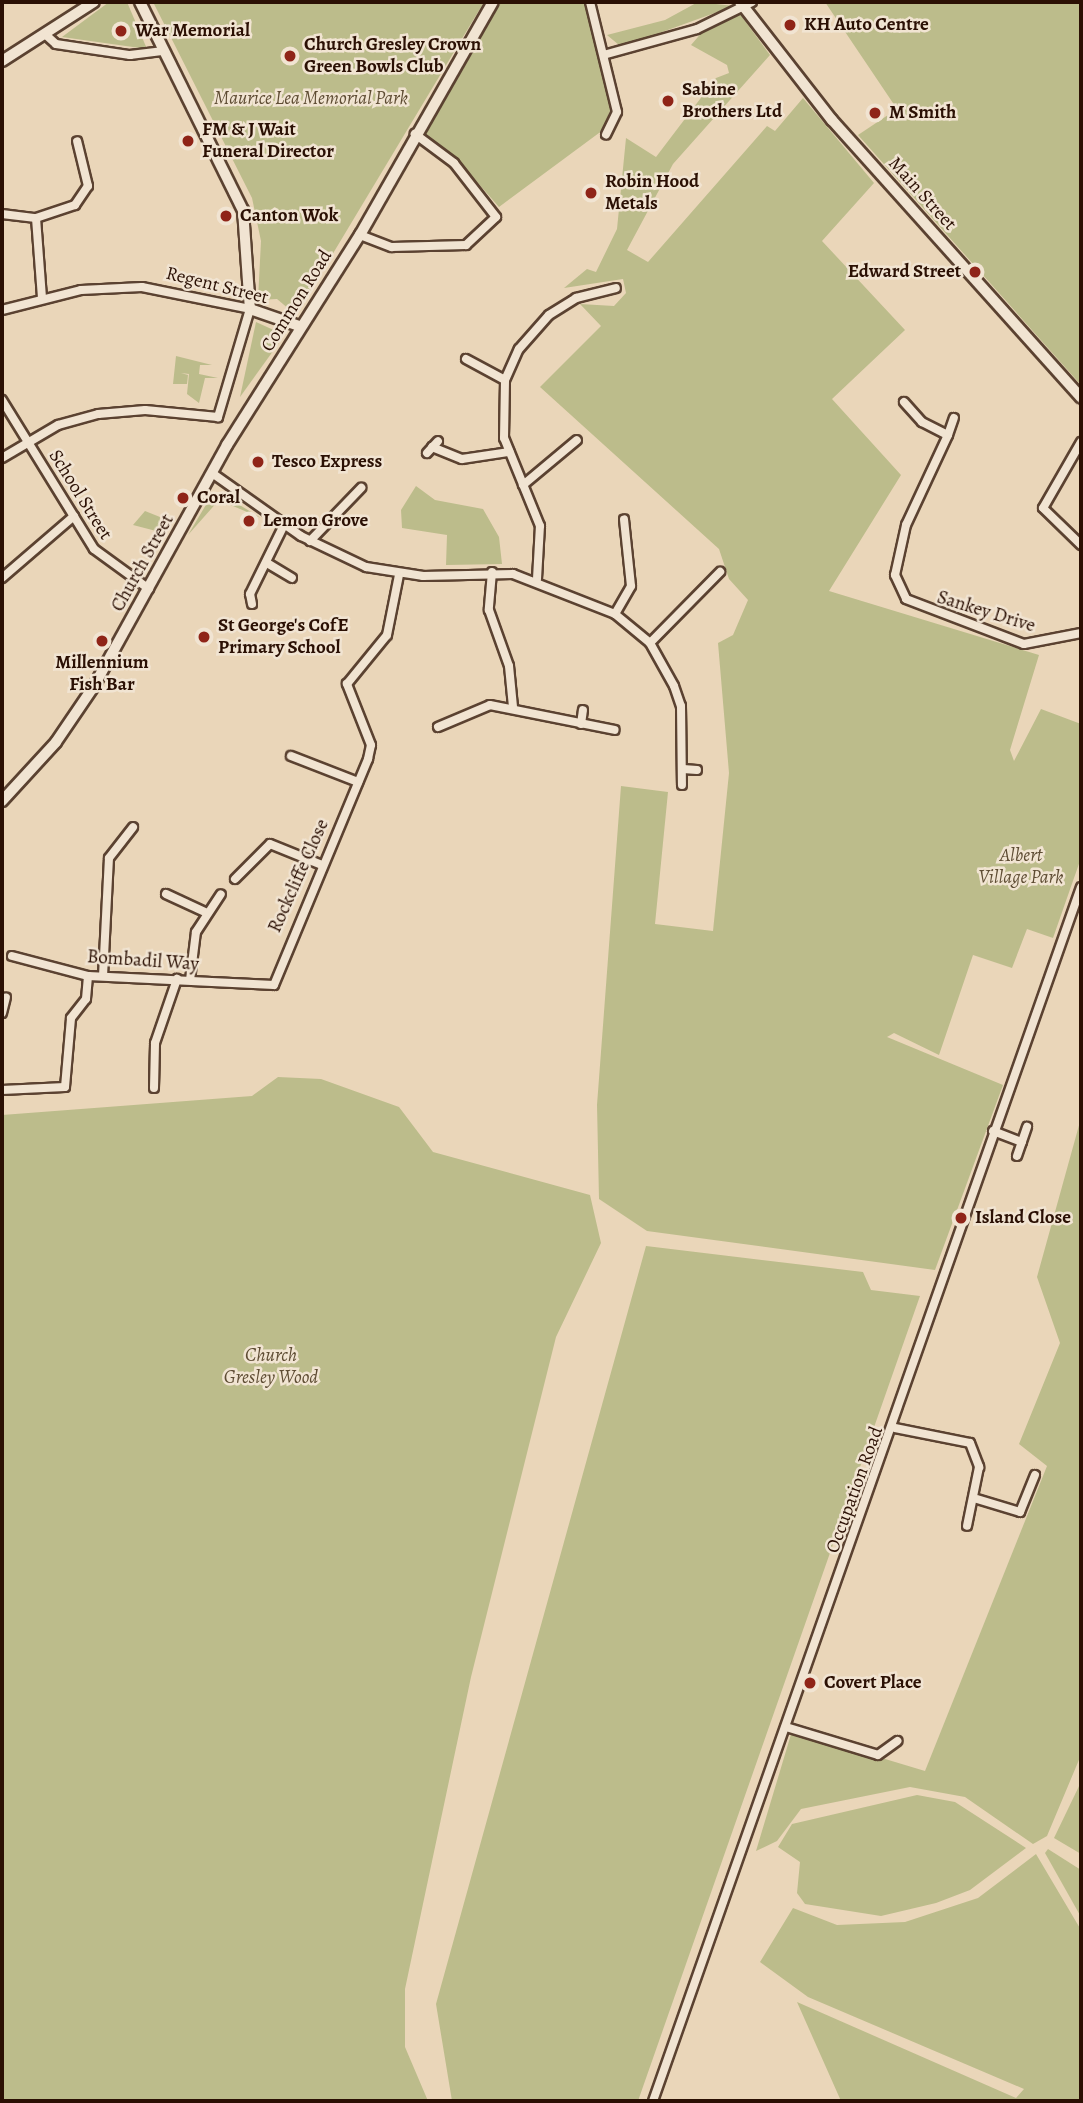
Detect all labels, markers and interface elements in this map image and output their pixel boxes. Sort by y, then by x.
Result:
place label: KH Auto Centre [804,14,929,36]
marker: KH Auto Centre [782,17,798,33]
place label: War Memorial [135,20,250,42]
marker: War Memorial [113,23,129,39]
place label: Church Gresley Crown Green Bowls Club [304,34,481,78]
marker: Church Gresley Crown Green Bowls Club [282,48,298,64]
place label: Sabine Brothers Ltd [682,79,782,123]
park label: Maurice Lea Memorial Park [214,88,408,110]
marker: Sabine Brothers Ltd [660,93,676,109]
place label: M Smith [889,102,956,124]
marker: M Smith [867,105,883,121]
place label: FM & J Wait Funeral Director [202,119,334,163]
marker: FM & J Wait Funeral Director [180,133,196,149]
street label: Main Street [883,153,961,235]
place label: Robin Hood Metals [605,171,699,215]
marker: Robin Hood Metals [583,185,599,201]
place label: Canton Wok [240,205,338,227]
marker: Canton Wok [218,208,234,224]
street label: Common Road [257,246,337,356]
place label: Edward Street [848,261,961,283]
street label: Regent Street [164,262,270,310]
marker: Edward Street [967,264,983,280]
street label: School Street [43,446,117,544]
place label: Tesco Express [272,451,382,473]
marker: Tesco Express [250,454,266,470]
place label: Coral [197,487,240,509]
marker: Coral [175,490,191,506]
street label: Church Street [107,510,179,616]
place label: Lemon Grove [263,510,368,532]
marker: Lemon Grove [241,513,257,529]
street label: Sankey Drive [934,586,1038,638]
place label: St George's CofE Primary School [218,615,349,659]
marker: St George's CofE Primary School [196,629,212,645]
marker: Millennium Fish Bar [94,633,110,649]
place label: Millennium Fish Bar [55,652,149,696]
street label: Rockcliffe Close [264,816,334,936]
park label: Albert Village Park [978,845,1064,889]
street label: Bombadil Way [86,946,200,976]
place label: Island Close [975,1207,1071,1229]
marker: Island Close [953,1210,969,1226]
park label: Church Gresley Wood [224,1345,318,1389]
street label: Occupation Road [822,1424,888,1556]
place label: Covert Place [824,1672,922,1694]
marker: Covert Place [802,1675,818,1691]

